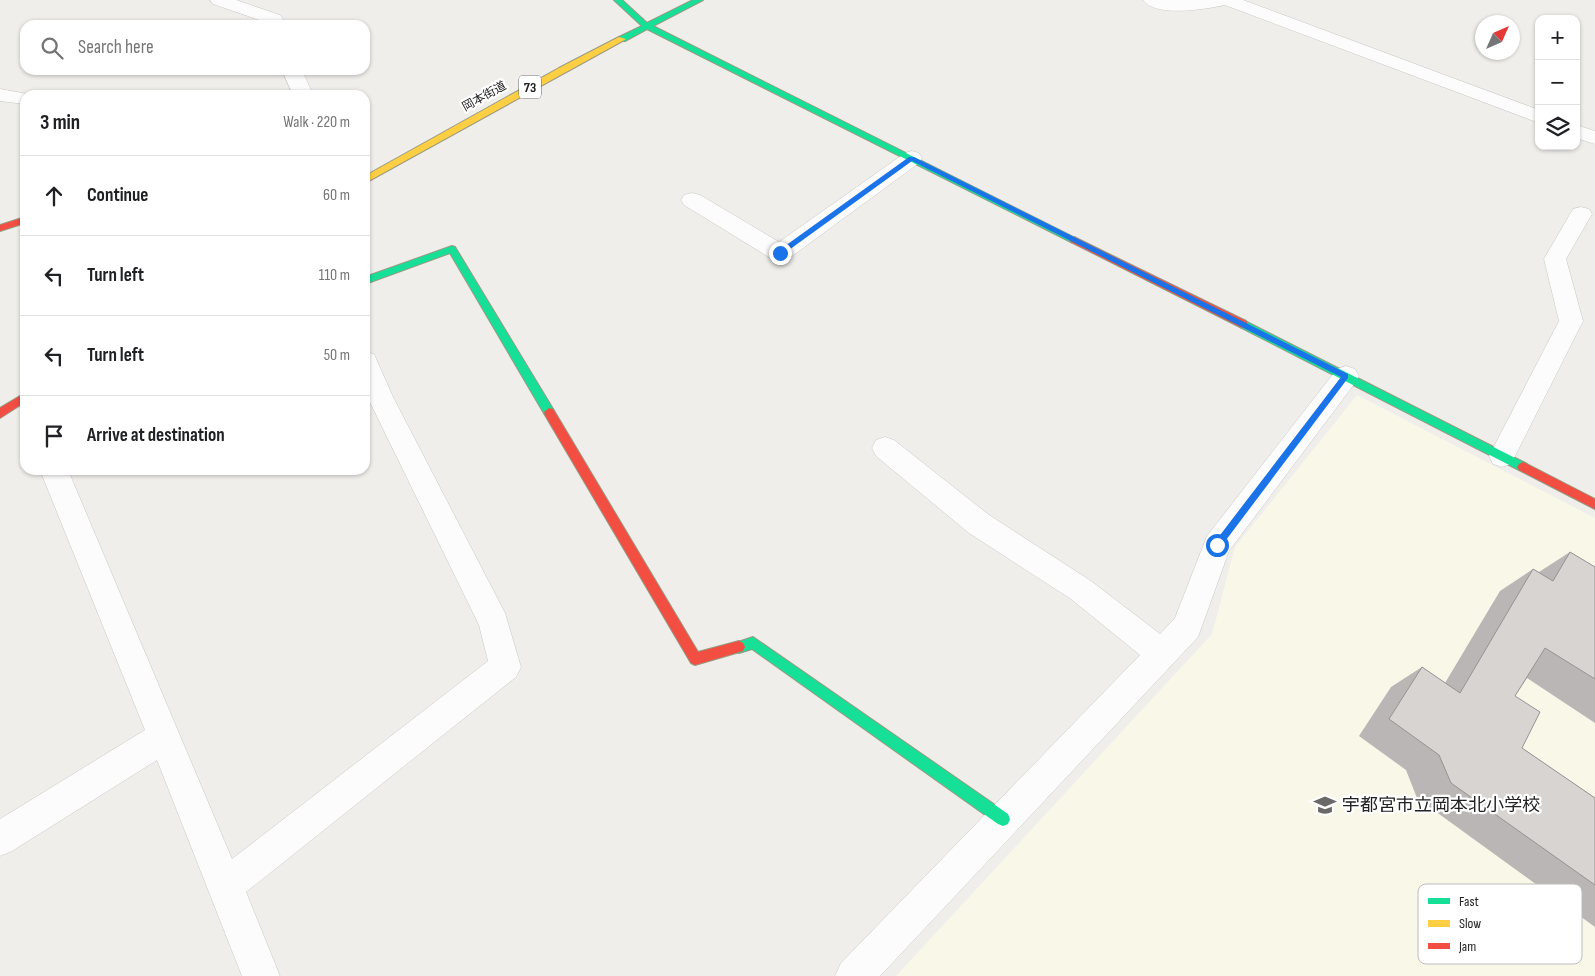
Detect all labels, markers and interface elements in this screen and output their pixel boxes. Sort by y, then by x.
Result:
north arrow [1475,15,1520,60]
map controls [1535,15,1580,150]
button: + [1535,15,1580,60]
search box [20,20,370,75]
icon: search [38,34,66,62]
text: Search here [78,36,154,59]
button: − [1535,60,1580,105]
road number: 73 [519,75,541,98]
street label: 岡本街道 [460,78,509,115]
button: layers [1535,105,1580,150]
text: 3 min [40,110,80,135]
text: Walk · 220 m [283,113,350,132]
icon: ahead [40,182,68,210]
text: Continue [87,184,148,207]
text: 60 m [323,186,350,205]
route end [769,242,792,265]
icon: left [40,262,68,290]
text: Turn left [87,264,144,287]
text: 110 m [319,266,350,285]
icon: left [40,342,68,370]
text: Turn left [87,344,144,367]
text: 50 m [324,346,350,365]
icon: arrive [40,422,68,450]
text: Arrive at destination [87,424,225,447]
route start [1206,534,1229,557]
school or university icon: 宇都宮市立岡本北小学校 [1312,792,1338,818]
place label: 宇都宮市立岡本北小学校 [1342,795,1540,816]
legend [1418,884,1582,964]
text: Fast [1459,893,1479,910]
text: Slow [1459,915,1481,932]
text: Jam [1458,938,1476,955]

